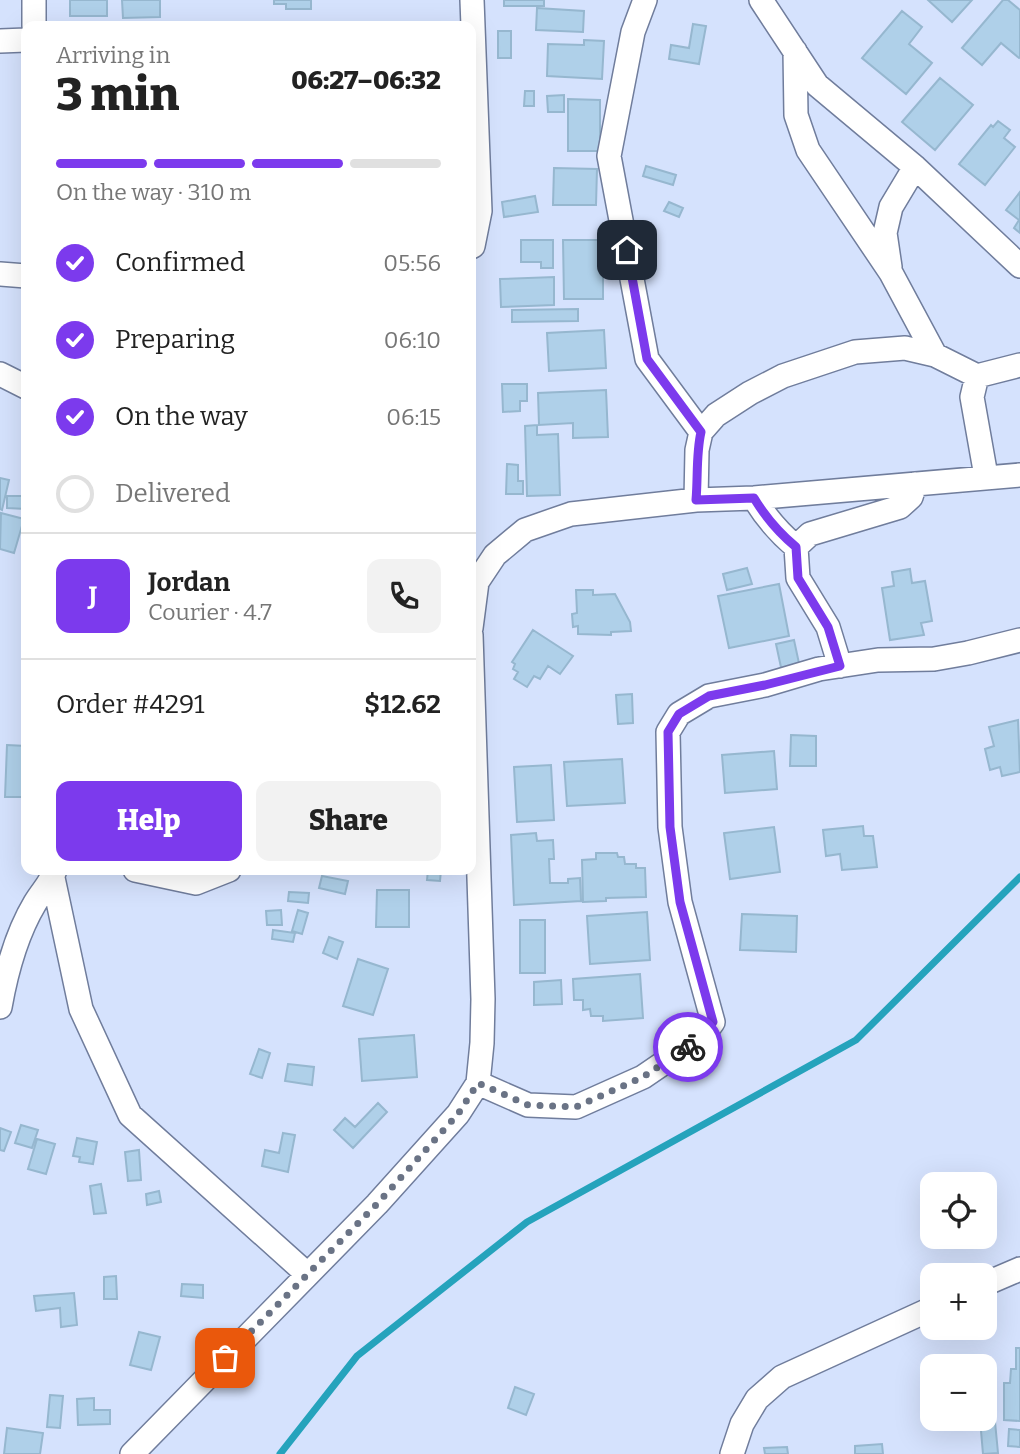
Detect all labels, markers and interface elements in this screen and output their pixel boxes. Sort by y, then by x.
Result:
text: Arriving in [56,41,170,69]
text: 06:27–06:32 [291,65,441,96]
text: 3 min [56,67,179,122]
text: On the way · 310 m [56,178,251,206]
pin [597,220,657,280]
icon: home [608,231,646,269]
icon: check [56,244,94,282]
text: Confirmed [115,247,245,278]
text: 05:56 [383,249,441,277]
icon: check [56,321,94,359]
text: Preparing [115,324,235,355]
text: 06:10 [384,326,441,354]
icon: check [56,398,94,436]
text: On the way [115,401,248,432]
text: 06:15 [386,403,441,431]
text: Delivered [115,478,230,509]
button: phone [367,559,441,633]
text: Jordan [148,567,230,598]
text: J [89,581,97,612]
text: Courier · 4.7 [148,598,272,626]
text: Order #4291 [56,689,205,720]
text: $12.62 [364,689,441,720]
button: Help [56,781,242,861]
button: Share [256,781,441,861]
courier [653,1012,723,1082]
icon: bike [669,1028,707,1066]
map controls [920,1172,997,1431]
button: locate [920,1172,997,1249]
button: + [920,1263,997,1340]
pin [195,1328,255,1388]
icon: bag [206,1339,244,1377]
button: − [920,1354,997,1431]

